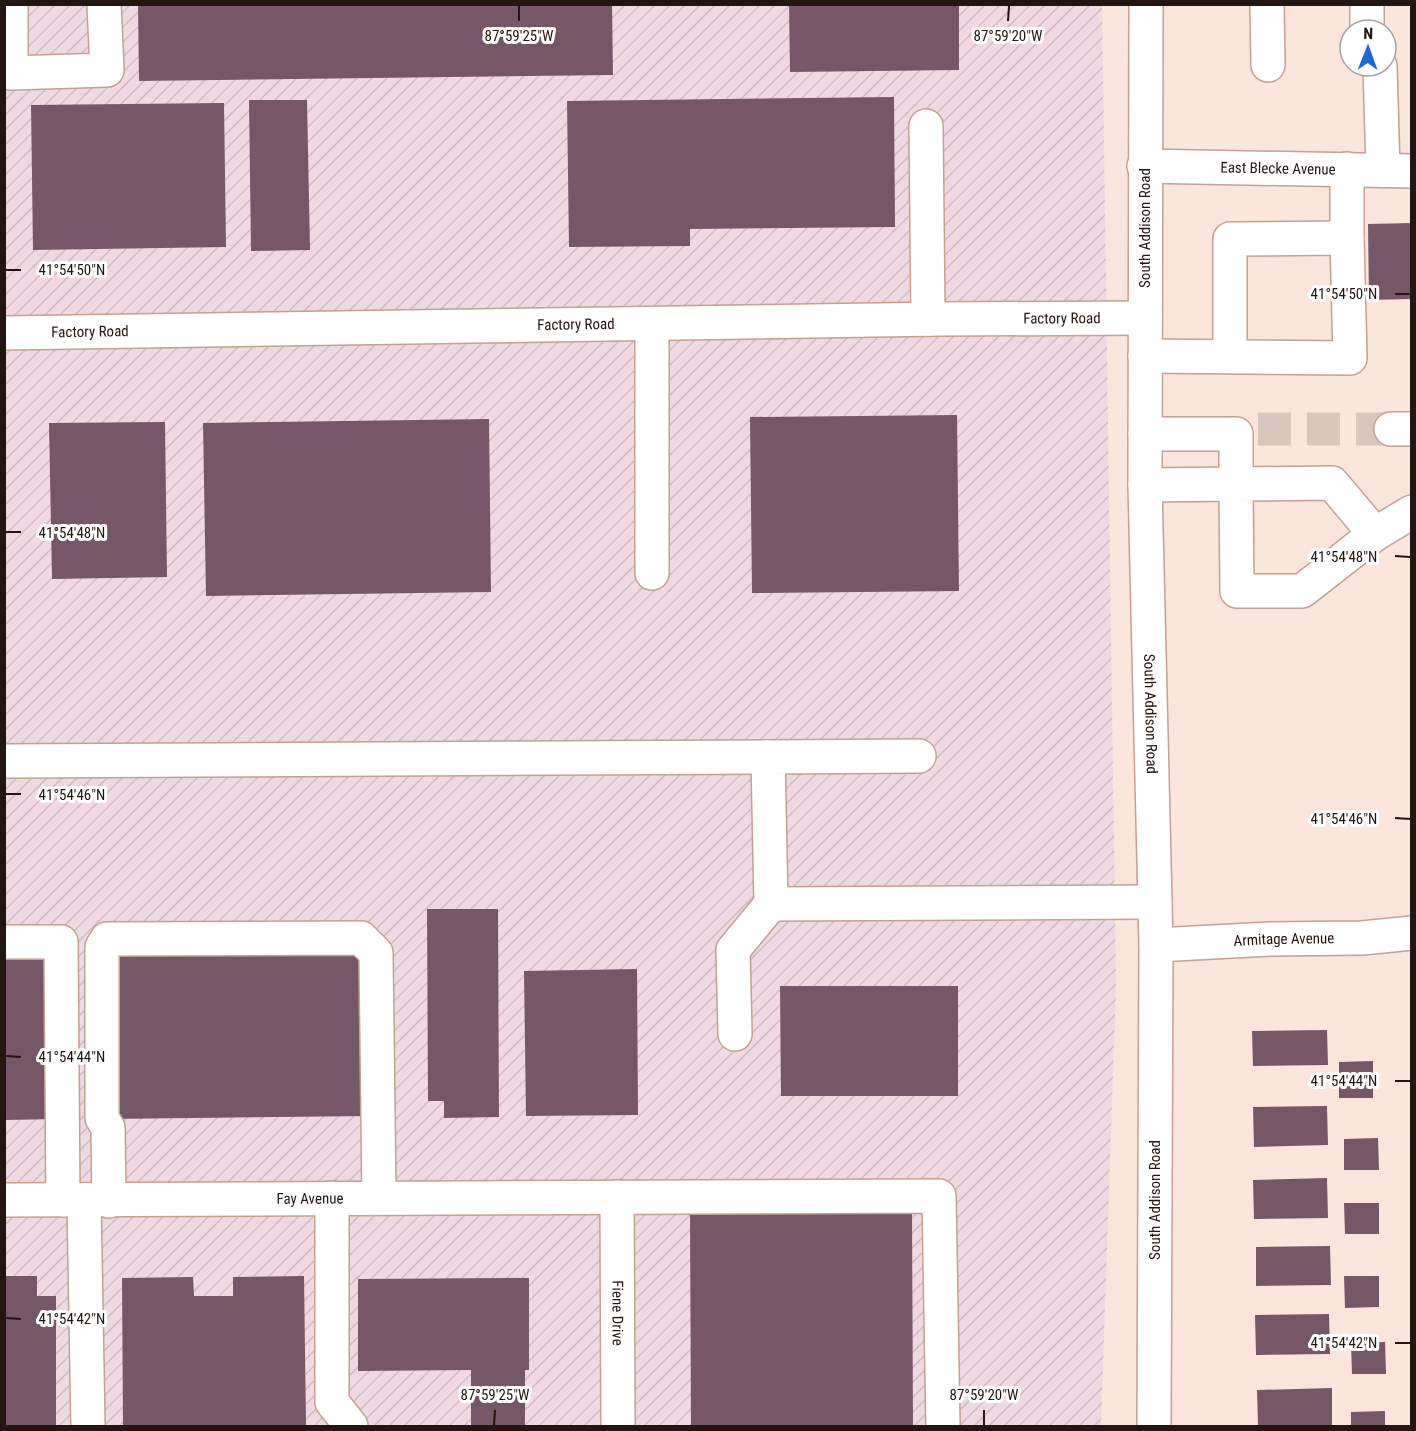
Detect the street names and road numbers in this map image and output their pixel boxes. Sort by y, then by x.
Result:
street label: East Blecke Avenue [1220,158,1336,179]
street label: South Addison Road [1136,168,1154,288]
street label: Factory Road [1023,309,1101,328]
street label: Factory Road [537,315,615,334]
street label: Factory Road [51,322,129,341]
street label: South Addison Road [1140,654,1161,774]
street label: Armitage Avenue [1233,929,1334,950]
street label: South Addison Road [1146,1140,1164,1260]
street label: Fay Avenue [276,1190,344,1208]
street label: Fiene Drive [608,1280,627,1346]

